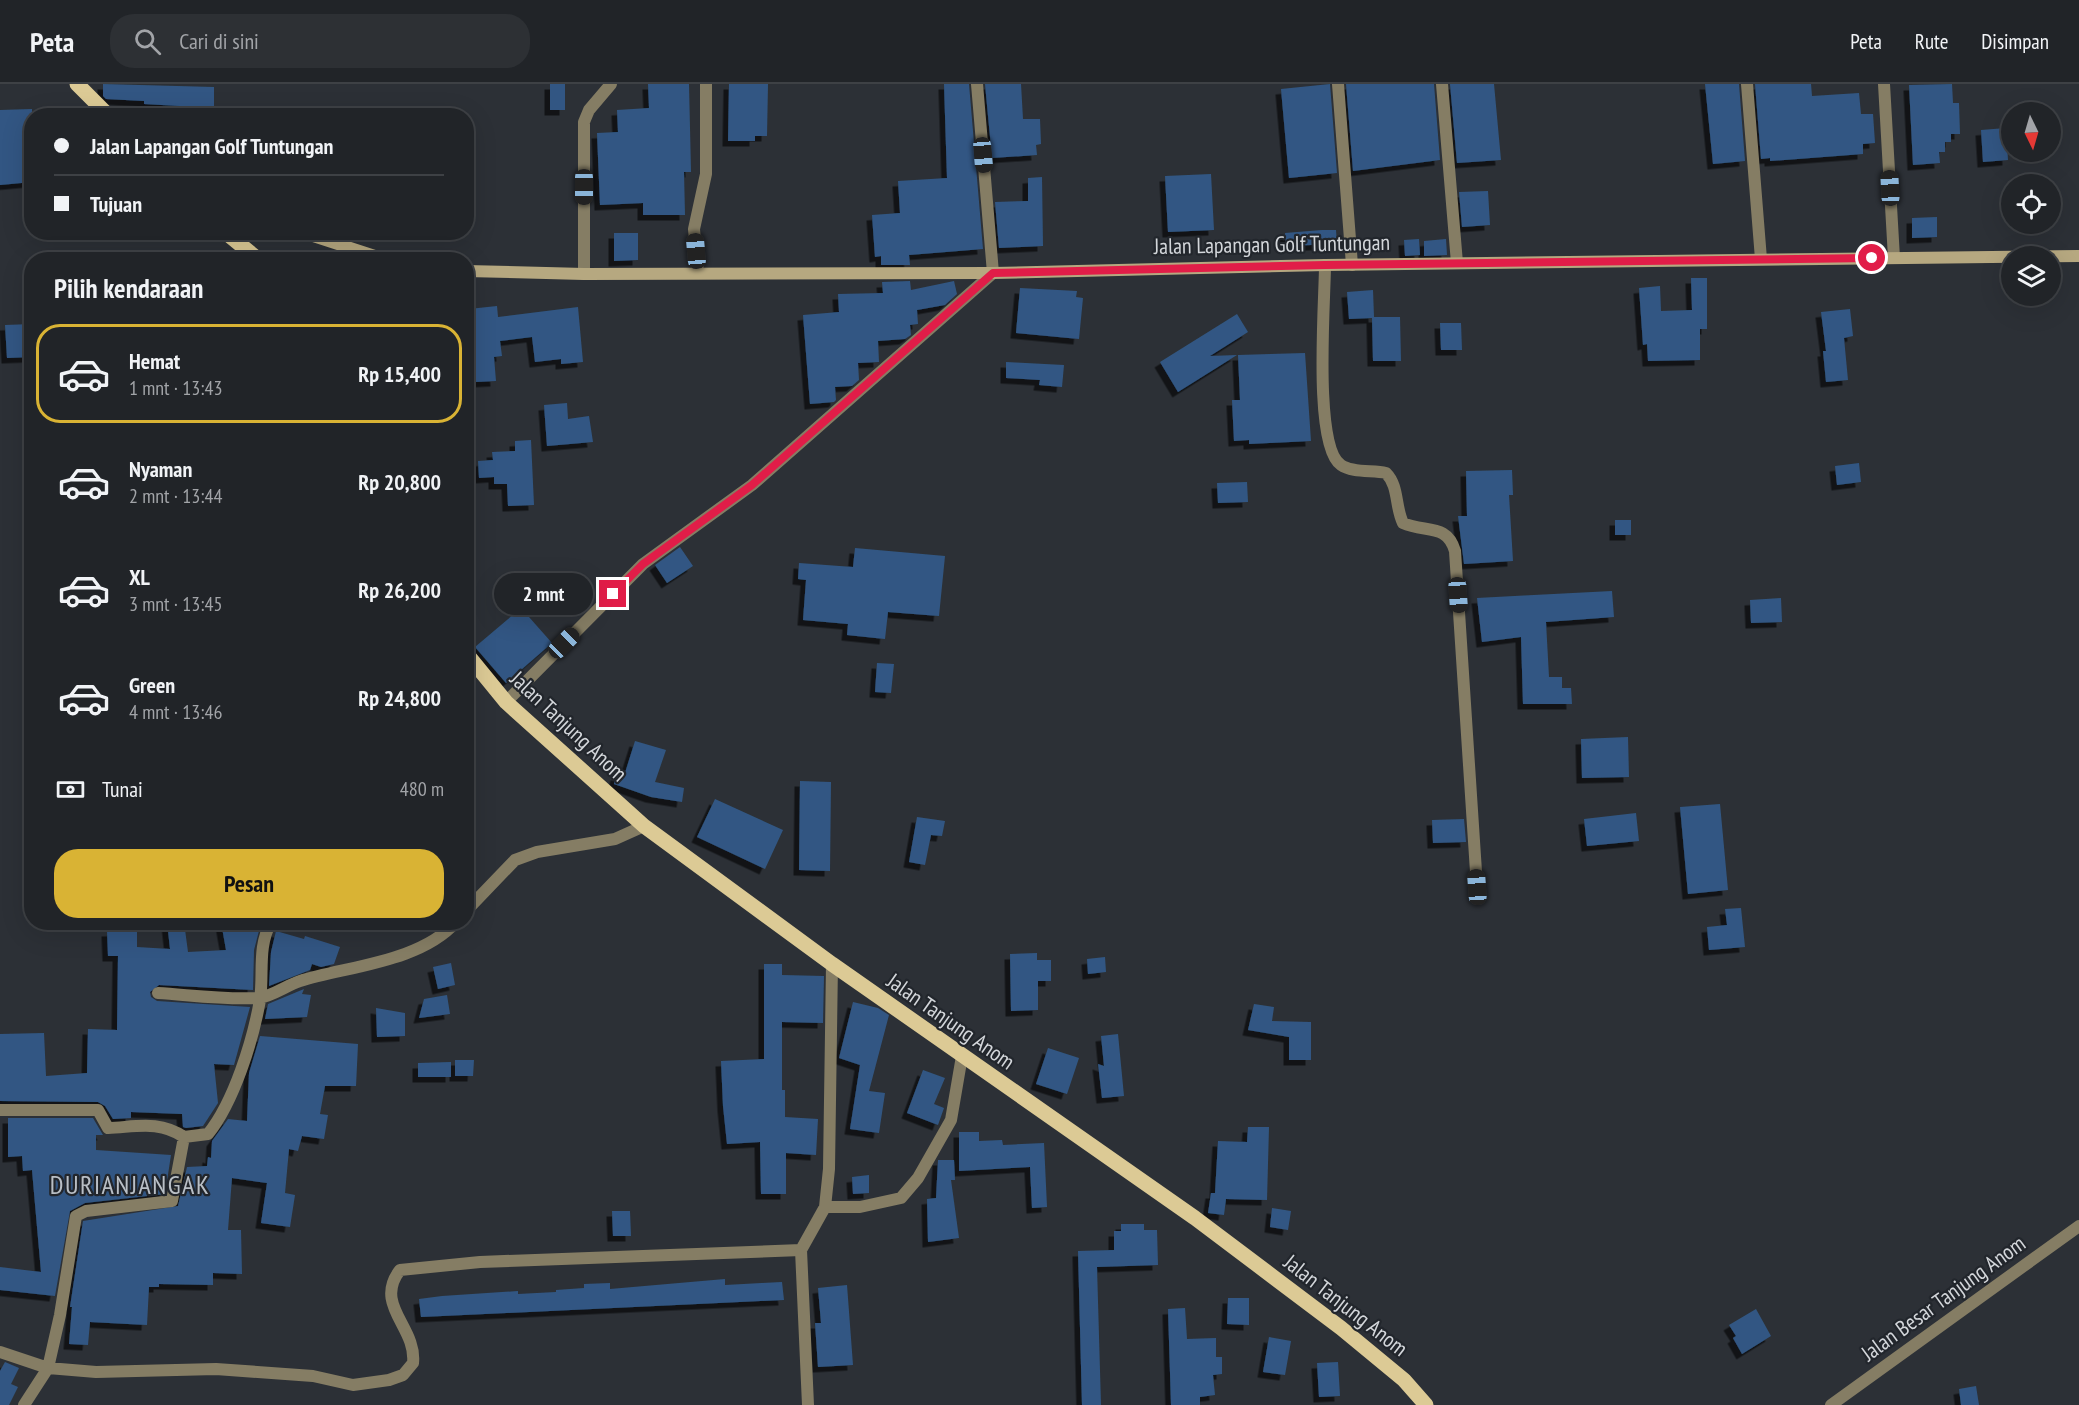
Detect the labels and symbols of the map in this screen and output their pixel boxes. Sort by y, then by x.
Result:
north arrow [2001,102,2061,162]
car [972,136,994,174]
car [575,169,593,205]
car [1880,170,1900,206]
street label: Jalan Lapangan Golf Tuntungan [1153,228,1390,260]
car [685,232,707,270]
route start [1858,244,1885,271]
callout: 2 mnt [493,573,592,615]
car [1448,576,1468,614]
route end [599,580,626,607]
car [545,624,583,662]
street label: Jalan Tanjung Anom [504,664,633,787]
car [1467,868,1487,906]
street label: Jalan Tanjung Anom [881,966,1020,1075]
district label: DURIANJANGAK [50,1168,210,1201]
street label: Jalan Besar Tanjung Anom [1855,1229,2031,1368]
street label: Jalan Tanjung Anom [1278,1247,1414,1362]

